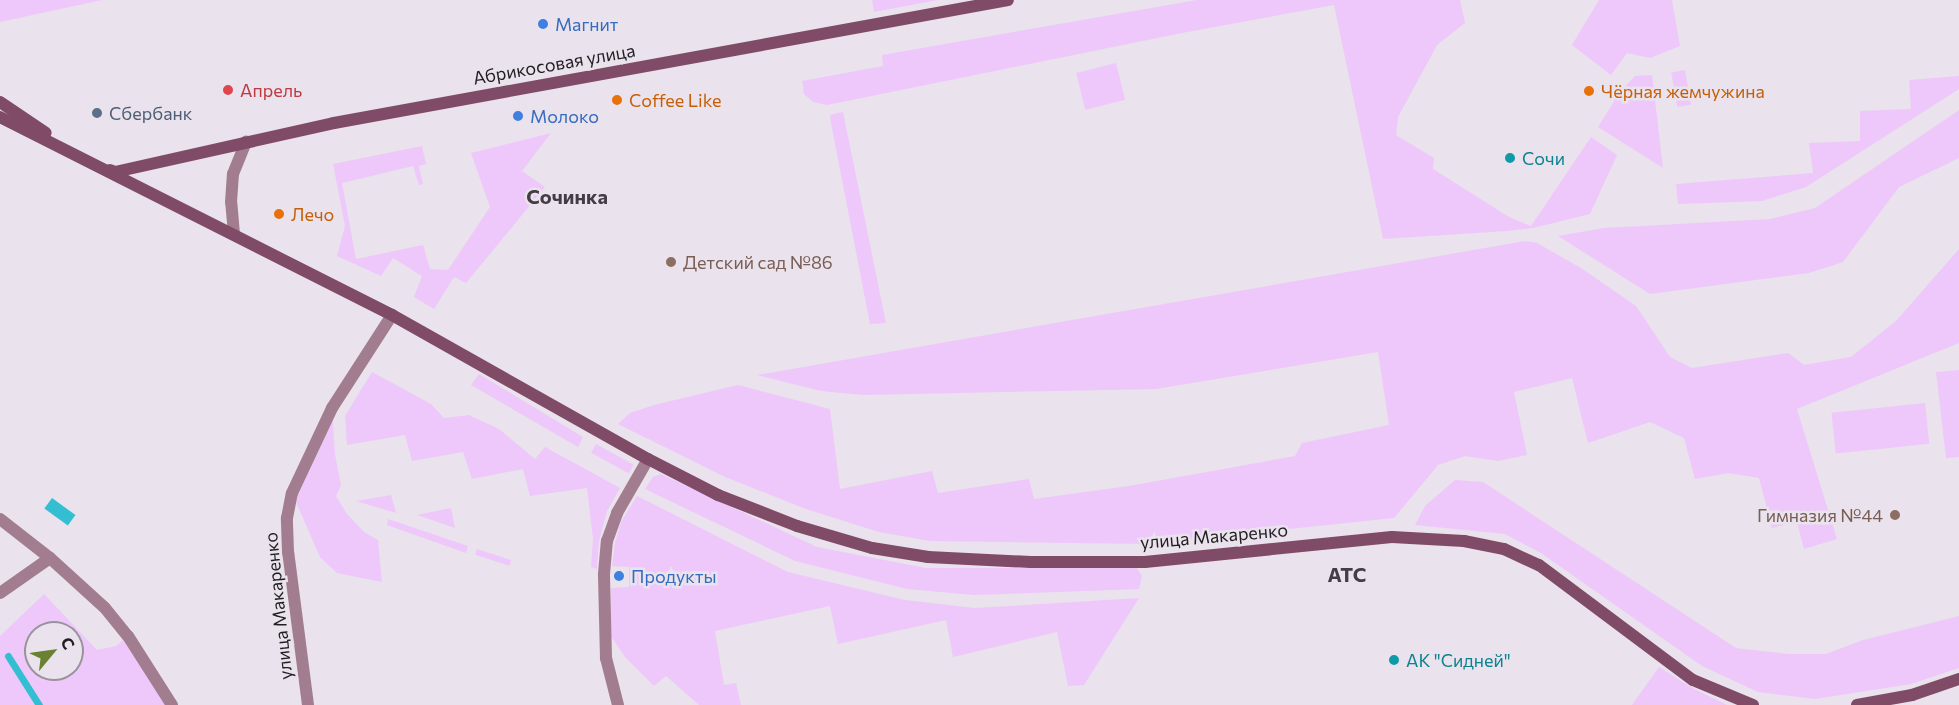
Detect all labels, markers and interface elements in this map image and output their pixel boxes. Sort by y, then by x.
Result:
place label: Магнит [555,13,618,35]
marker: Магнит [536,17,550,31]
street label: Абрикосовая улица [471,39,637,89]
place label: Апрель [240,79,302,101]
place label: Чёрная жемчужина [1601,80,1765,102]
marker: Апрель [221,83,235,97]
marker: Чёрная жемчужина [1582,84,1596,98]
place label: Coffee Like [629,89,722,111]
marker: Coffee Like [610,93,624,107]
place label: Сбербанк [109,102,192,124]
place label: Молоко [530,105,599,127]
marker: Сбербанк [90,106,104,120]
marker: Молоко [511,109,525,123]
place label: Сочи [1522,147,1565,169]
marker: Сочи [1503,151,1517,165]
district label: Сочинка [526,184,608,208]
place label: Лечо [291,203,334,225]
marker: Лечо [272,207,286,221]
place label: Детский сад №86 [683,251,833,273]
marker: Детский сад №86 [664,255,678,269]
place label: Гимназия №44 [1757,504,1883,526]
marker: Гимназия №44 [1888,508,1902,522]
street label: улица Макаренко [1139,519,1289,553]
street label: улица Макаренко [260,531,296,681]
district label: АТС [1328,562,1366,586]
place label: Продукты [631,565,716,587]
marker: Продукты [612,569,626,583]
north arrow [24,621,84,681]
text: С [57,634,79,652]
place label: АК "Сидней" [1406,649,1511,671]
marker: АК "Сидней" [1387,653,1401,667]

